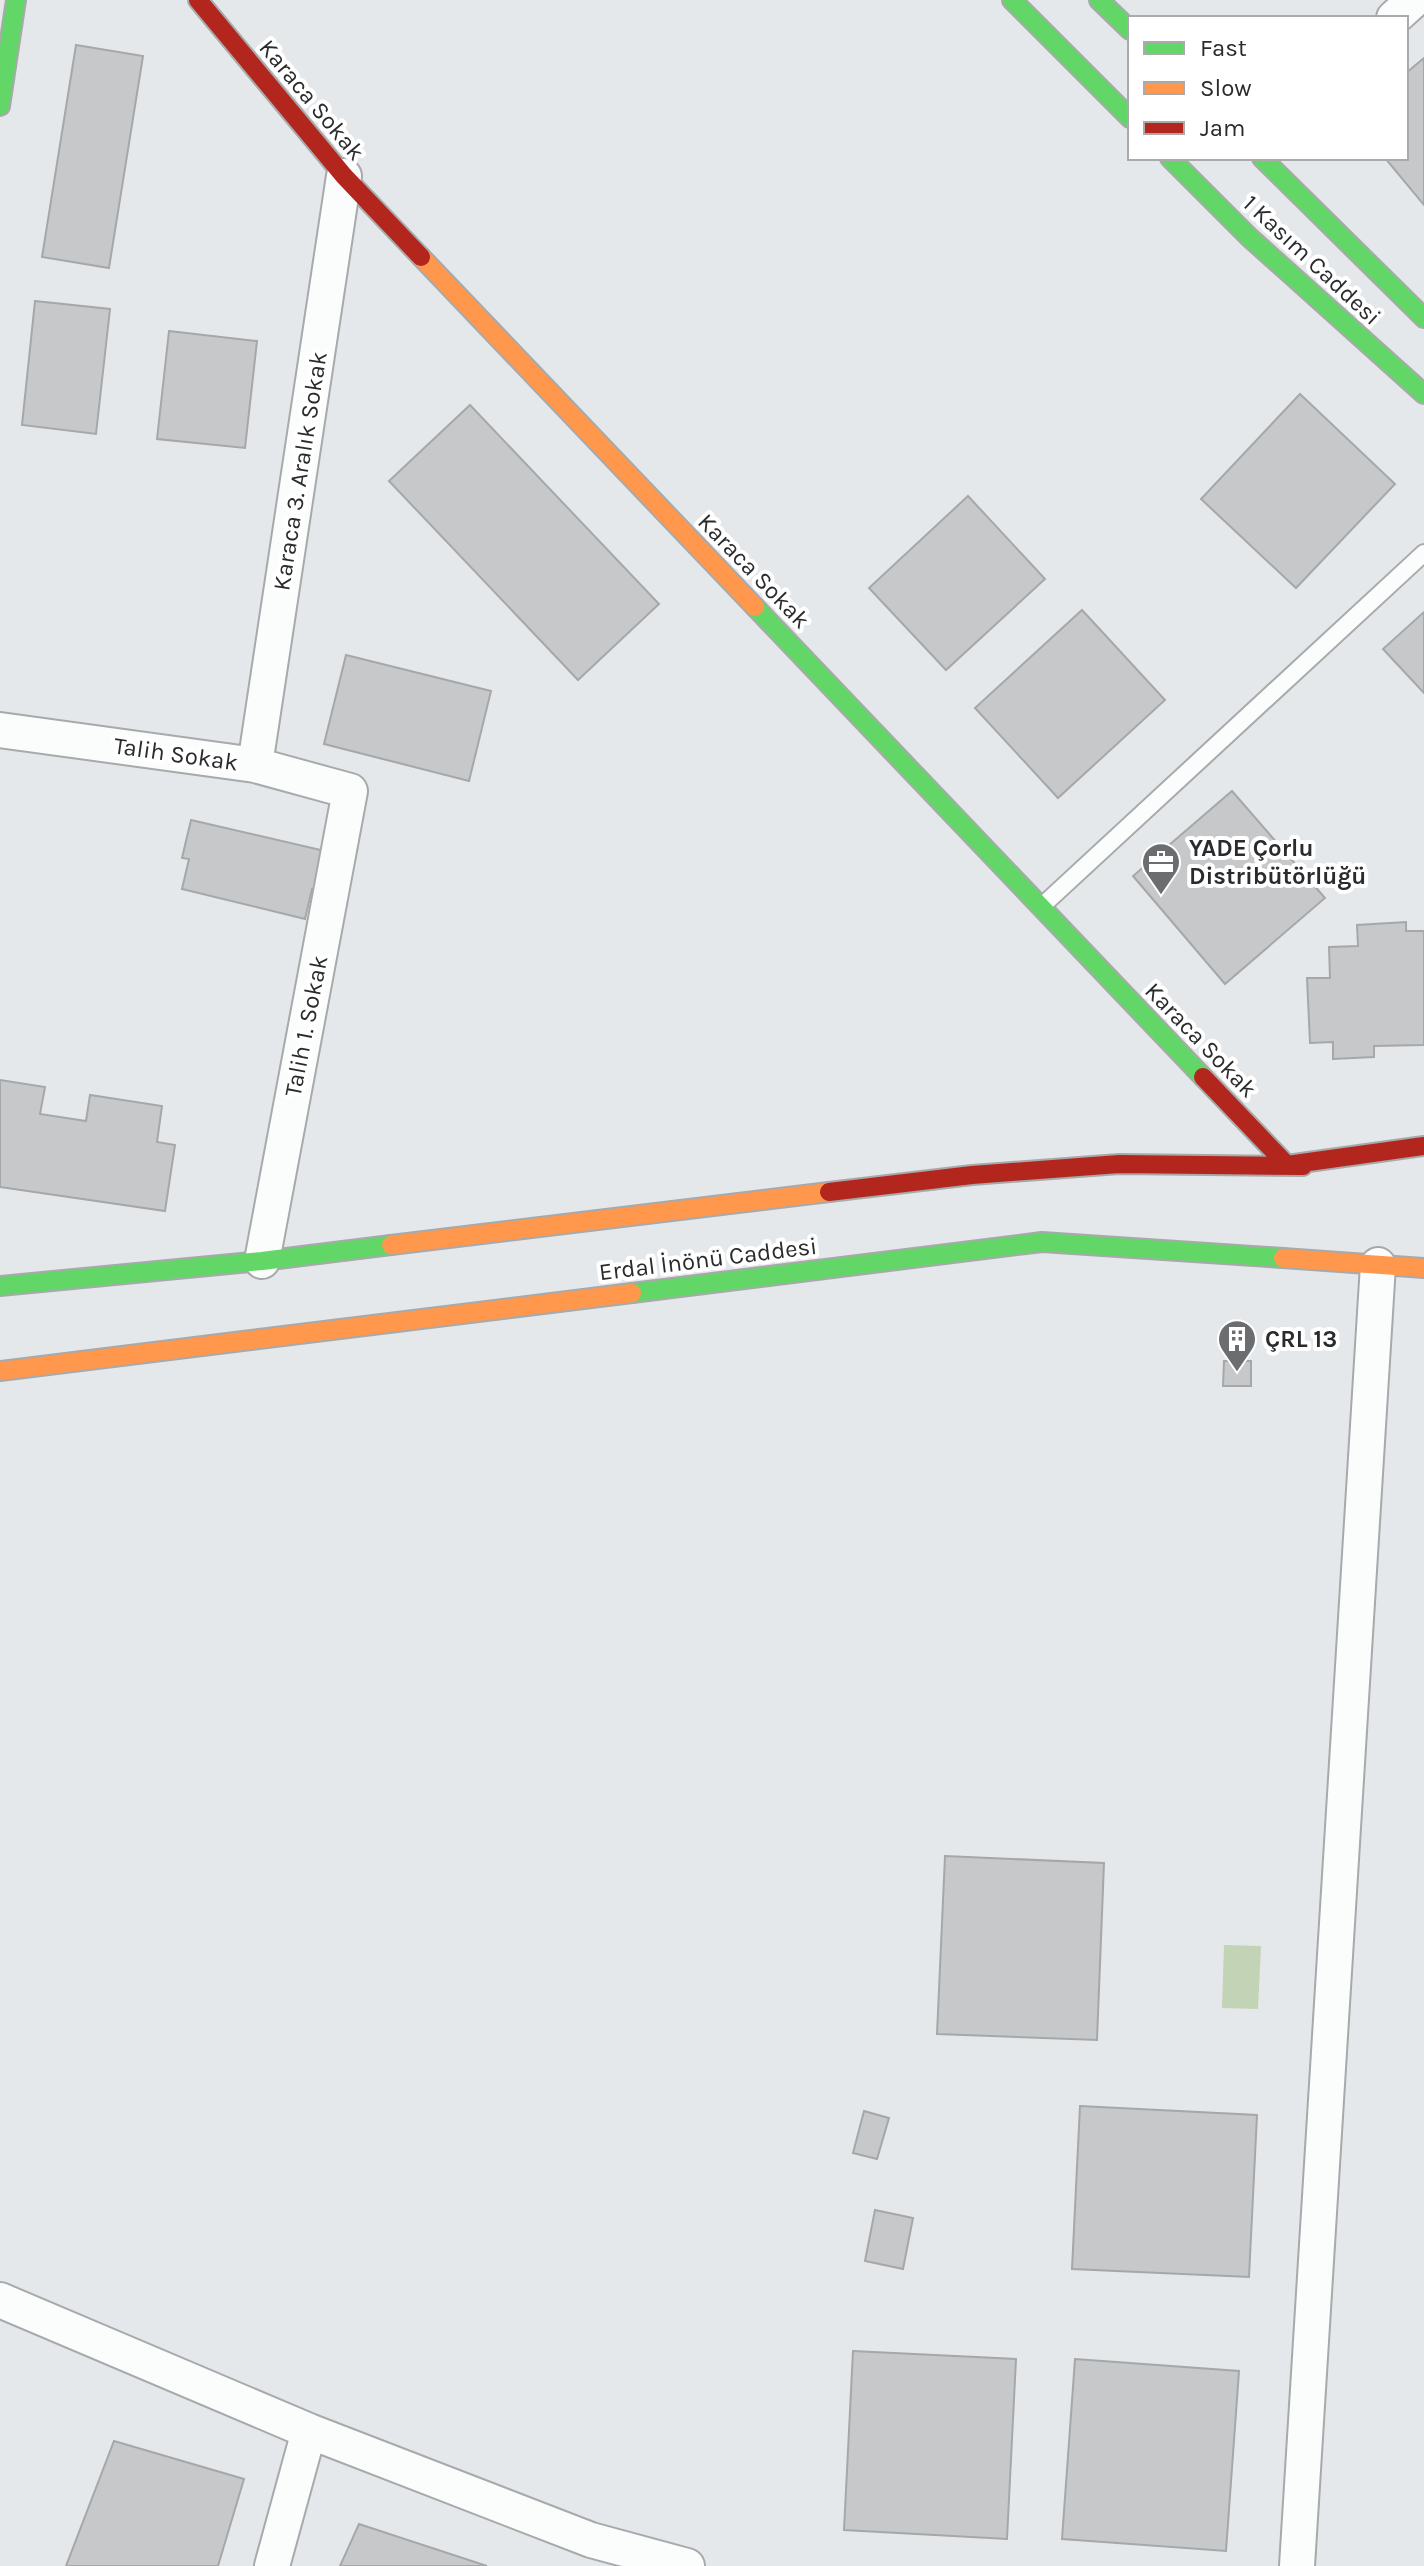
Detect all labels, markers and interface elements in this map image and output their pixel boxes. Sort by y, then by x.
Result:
legend [1128,16,1408,160]
street label: Karaca Sokak [253,34,371,166]
text: Fast [1200,34,1247,62]
text: Slow [1200,74,1252,102]
text: Jam [1200,114,1245,142]
street label: 1 Kasım Caddesi [1237,189,1387,331]
street label: Karaca 3. Aralık Sokak [267,349,333,593]
street label: Karaca Sokak [692,508,816,634]
street label: Talih Sokak [112,731,240,777]
place label: YADE Çorlu Distribütörlüğü [1189,834,1366,890]
office icon: YADE Çorlu Distribütörlüğü [1140,841,1182,896]
street label: Talih 1. Sokak [279,953,333,1099]
street label: Karaca Sokak [1139,977,1263,1103]
street label: Erdal İnönü Caddesi [597,1232,819,1286]
building icon: ÇRL 13 [1216,1318,1258,1373]
place label: ÇRL 13 [1265,1325,1337,1353]

